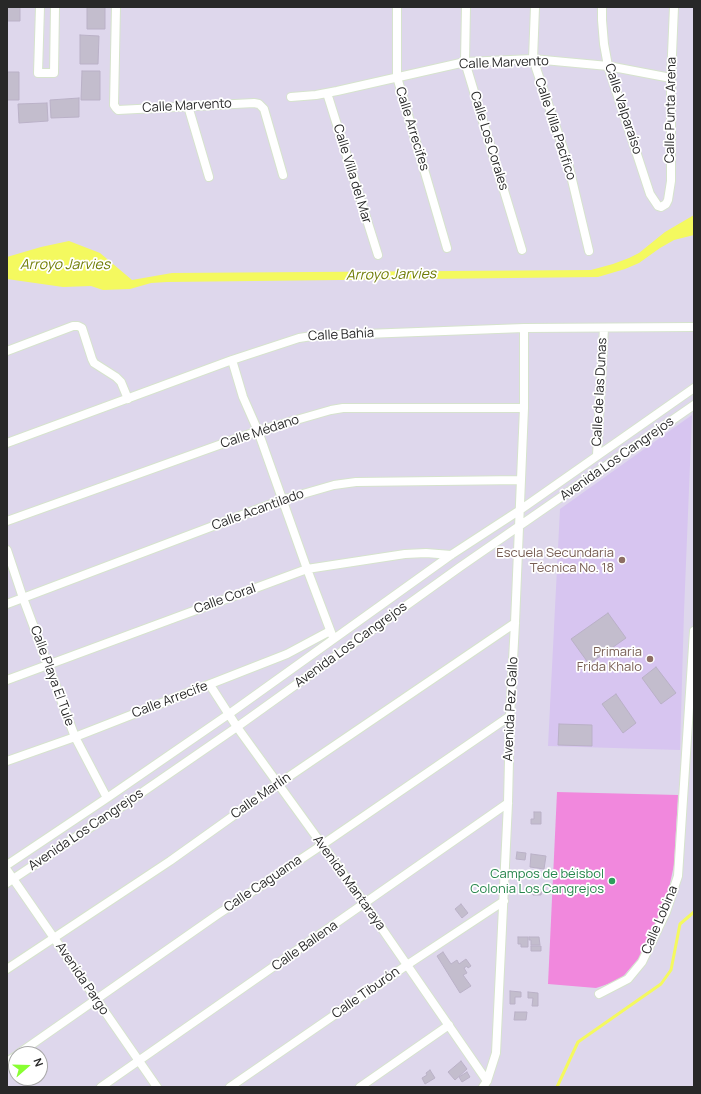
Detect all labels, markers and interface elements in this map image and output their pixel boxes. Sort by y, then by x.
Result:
street label: Calle Marvento [459,54,549,72]
street label: Calle Punta Arena [662,57,680,163]
street label: Calle Valparaíso [601,62,645,156]
street label: Calle Villa Pacífico [531,76,579,182]
street label: Calle Arrecifes [392,85,432,173]
street label: Calle Los Corales [467,90,511,192]
street label: Calle Marvento [142,96,232,116]
street label: Calle Villa del Mar [329,122,375,226]
water label: Arroyo Jarvies [20,257,110,273]
water label: Arroyo Jarvies [346,266,436,284]
street label: Calle Bahía [308,325,374,345]
street label: Calle de las Dunas [589,337,611,447]
street label: Calle Médano [219,412,301,452]
street label: Avenida Los Cangrejos [557,414,677,504]
street label: Calle Acantilado [210,486,306,534]
place label: Escuela Secundaria Técnica No. 18 [496,545,614,576]
marker: Escuela Secundaria Técnica No. 18 [617,555,627,565]
street label: Calle Coral [192,581,258,617]
street label: Avenida Los Cangrejos [292,599,410,691]
street label: Calle Playa El Tule [27,624,77,728]
place label: Primaria Frida Khalo [577,644,642,675]
marker: Primaria Frida Khalo [645,654,655,664]
street label: Avenida Pez Gallo [500,656,522,762]
street label: Calle Arrecife [130,678,210,722]
street label: Calle Marlín [228,770,294,822]
street label: Avenida Los Cangrejos [26,786,146,874]
street label: Avenida Mantaraya [309,833,389,933]
street label: Calle Caguama [221,852,305,916]
place label: Campos de béisbol Colonia Los Cangrejos [470,866,604,897]
marker: Campos de béisbol Colonia Los Cangrejos [607,876,617,886]
street label: Calle Lobina [639,883,681,957]
street label: Calle Ballena [269,918,341,974]
street label: Avenida Pargo [52,940,112,1018]
street label: Calle Tiburón [329,964,403,1022]
north arrow [8,1046,48,1086]
text: N [30,1056,47,1068]

